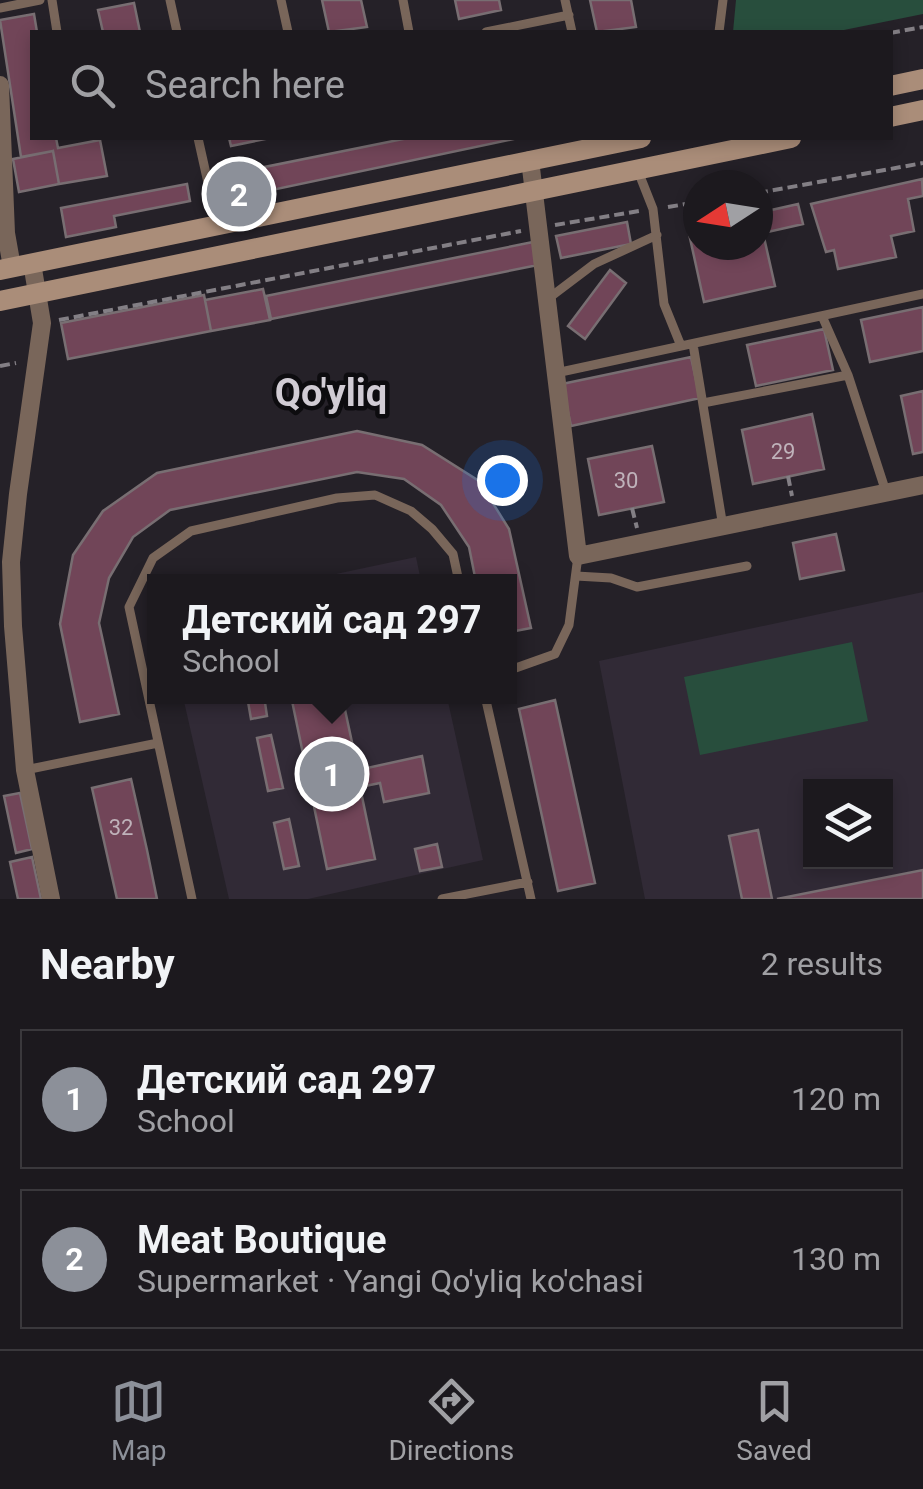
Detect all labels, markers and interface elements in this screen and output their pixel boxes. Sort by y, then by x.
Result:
search box [30,30,893,140]
icon: search [65,58,120,113]
text: Search here [145,63,345,107]
pin: 2 [206,156,272,232]
north arrow [683,170,773,260]
district label: Qo'yliq [275,371,387,415]
house number: 29 [771,439,795,464]
your location [477,455,528,506]
house number: 30 [614,468,638,493]
popup [147,574,517,704]
text: Детский сад 297 [182,598,482,642]
text: School [182,642,280,680]
pin: 1 [300,736,364,812]
map controls [803,779,893,869]
button: layers [803,779,893,869]
house number: 32 [109,815,133,840]
text: Nearby [40,940,175,989]
text: 2 results [761,945,883,983]
text: Детский сад 297 [137,1058,436,1102]
text: 1 [65,1080,84,1118]
text: 120 m [791,1080,881,1118]
text: School [137,1102,235,1140]
text: Meat Boutique [137,1218,387,1262]
text: 2 [65,1240,84,1278]
text: 130 m [791,1240,881,1278]
text: Supermarket · Yangi Qo'yliq ko'chasi [137,1262,644,1300]
tab: Map [111,1374,166,1467]
tab: Directions [388,1374,514,1467]
tab: Saved [736,1374,812,1467]

